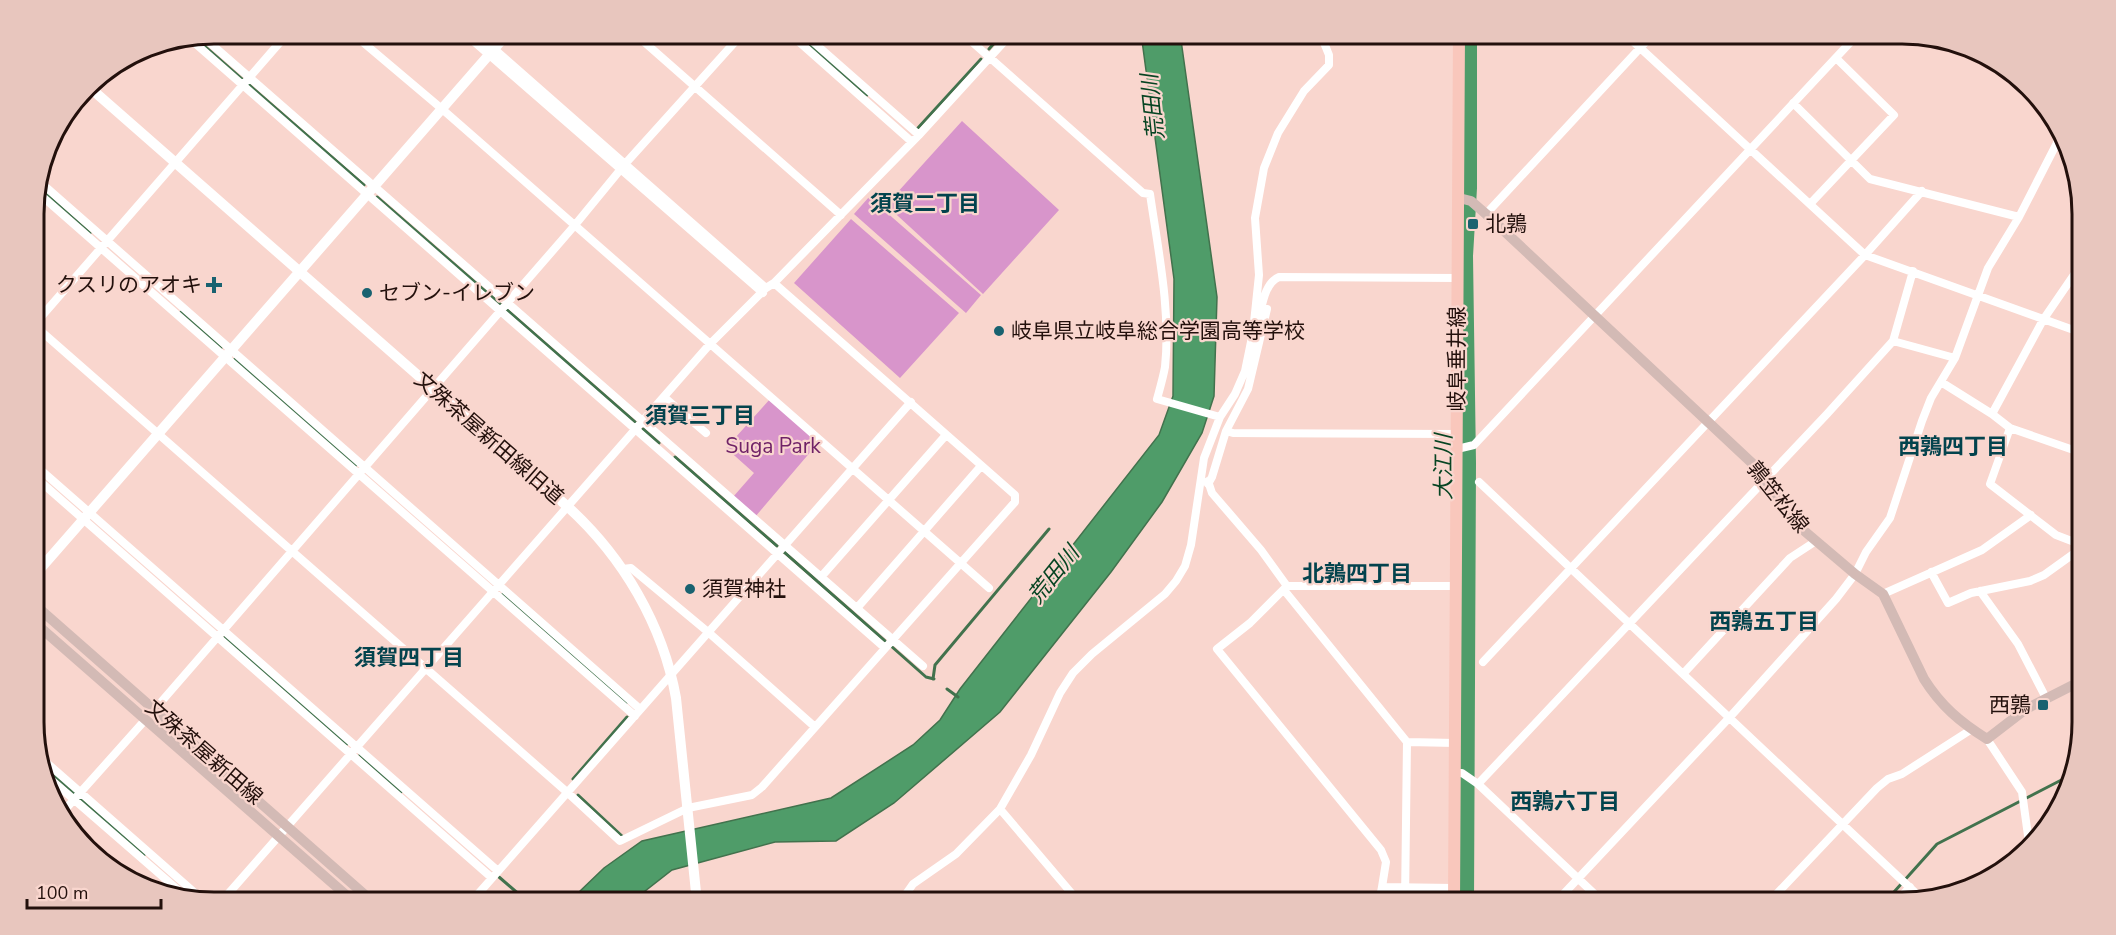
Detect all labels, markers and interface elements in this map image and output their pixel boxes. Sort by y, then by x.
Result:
water label: 荒田川 [1134,71,1171,141]
district label: 須賀二丁目 [870,189,980,219]
place label: 北鶉 [1485,210,1527,238]
marker: 北鶉 [1466,217,1480,231]
place label: クスリのアオキ [56,271,202,299]
marker: クスリのアオキ [207,278,221,292]
place label: セブン-イレブン [379,279,535,307]
marker: セブン-イレブン [360,286,374,300]
street label: 岐阜垂井線 [1443,307,1471,412]
place label: 岐阜県立岐阜総合学園高等学校 [1011,317,1305,345]
marker: 岐阜県立岐阜総合学園高等学校 [992,324,1006,338]
street label: 文殊茶屋新田線旧道 [408,365,570,511]
district label: 須賀三丁目 [645,401,755,431]
park label: Suga Park [725,432,821,460]
water label: 大江川 [1429,432,1459,500]
district label: 西鶉四丁目 [1898,432,2008,462]
street label: 鶉笠松線 [1741,456,1815,538]
water label: 荒田川 [1021,538,1087,610]
district label: 北鶉四丁目 [1302,559,1412,589]
place label: 須賀神社 [702,575,786,603]
marker: 須賀神社 [683,582,697,596]
district label: 西鶉五丁目 [1709,607,1819,637]
district label: 須賀四丁目 [354,643,464,673]
place label: 西鶉 [1989,691,2031,719]
street label: 文殊茶屋新田線 [139,693,269,811]
marker: 西鶉 [2036,698,2050,712]
district label: 西鶉六丁目 [1510,787,1620,817]
scale bar [27,872,160,910]
text: 100 m [36,881,88,905]

